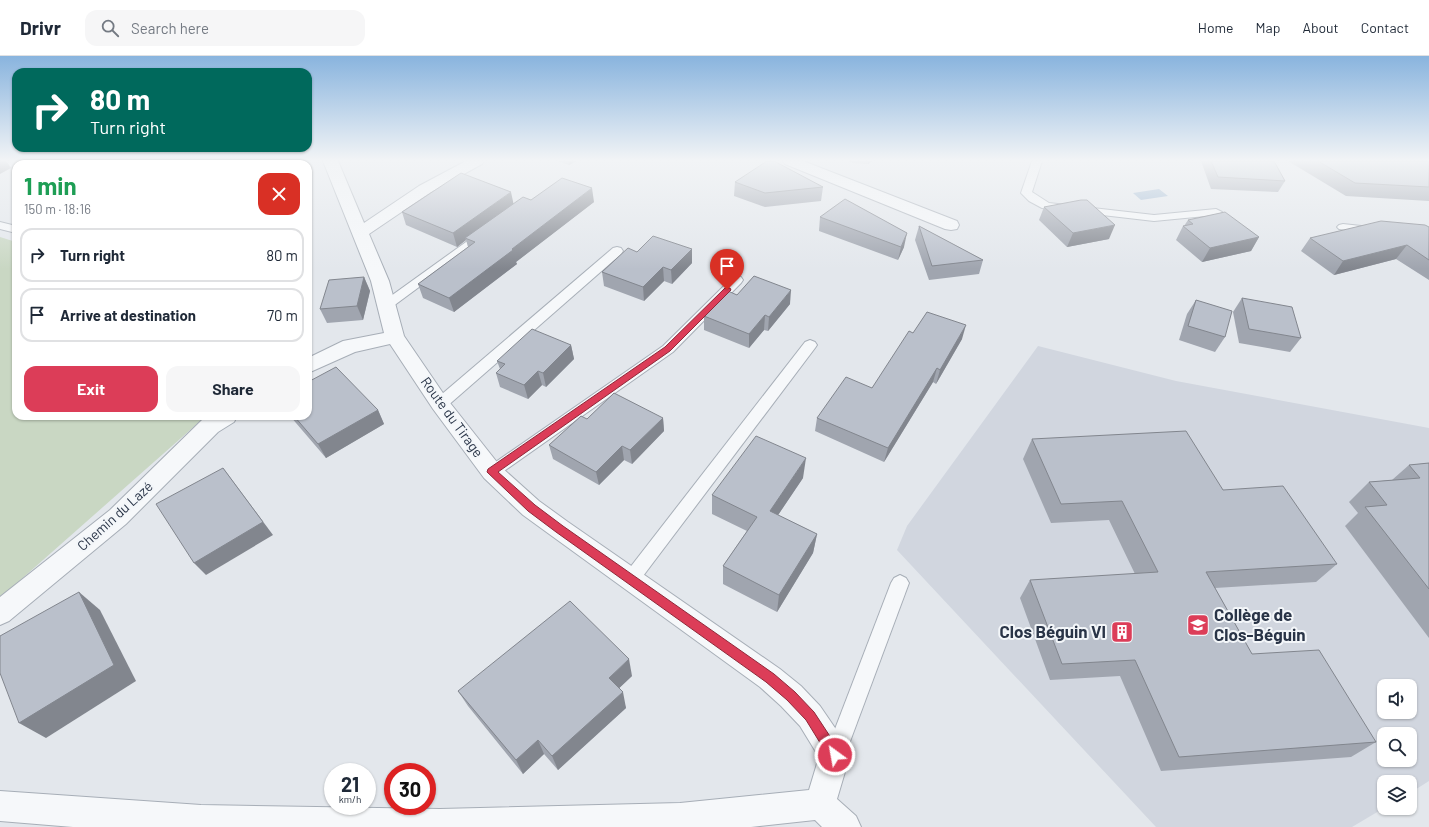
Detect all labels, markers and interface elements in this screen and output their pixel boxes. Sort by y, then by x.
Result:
search box [85,10,365,46]
text: Drivr [20,16,61,39]
icon: search [99,17,121,39]
text: Search here [131,19,209,37]
text: Home [1198,19,1234,36]
text: Map [1256,19,1280,36]
text: About [1302,19,1339,36]
text: Contact [1361,19,1409,36]
text: 80 m [90,82,150,116]
icon: right [24,84,76,136]
text: Turn right [90,116,166,138]
text: 1 min [24,171,77,200]
button: close [258,173,300,215]
text: 150 m · 18:16 [24,201,91,217]
icon: right [26,244,48,266]
text: Turn right [60,246,125,264]
text: 80 m [266,246,298,264]
pin [710,249,744,290]
icon: arrive [716,255,738,277]
icon: arrive [26,304,48,326]
text: Arrive at destination [60,306,196,324]
text: 70 m [267,306,298,324]
button: Exit [24,366,158,412]
button: Share [166,366,300,412]
street label: Route du Tirage [418,373,487,460]
street label: Chemin du Lazé [73,477,156,554]
place label: Collège de Clos-Béguin [1214,604,1306,644]
school or university icon: Collège de Clos-Béguin [1185,612,1211,638]
building icon: Clos Béguin VI [1109,619,1135,645]
place label: Clos Béguin VI [1000,621,1106,641]
map controls [1377,679,1417,815]
button: sound [1377,679,1417,719]
button: search [1377,727,1417,767]
position arrow [814,734,856,776]
speed limit sign: 30 [384,763,436,815]
text: 21 [341,772,359,796]
button: layers [1377,775,1417,815]
text: km/h [339,793,361,805]

